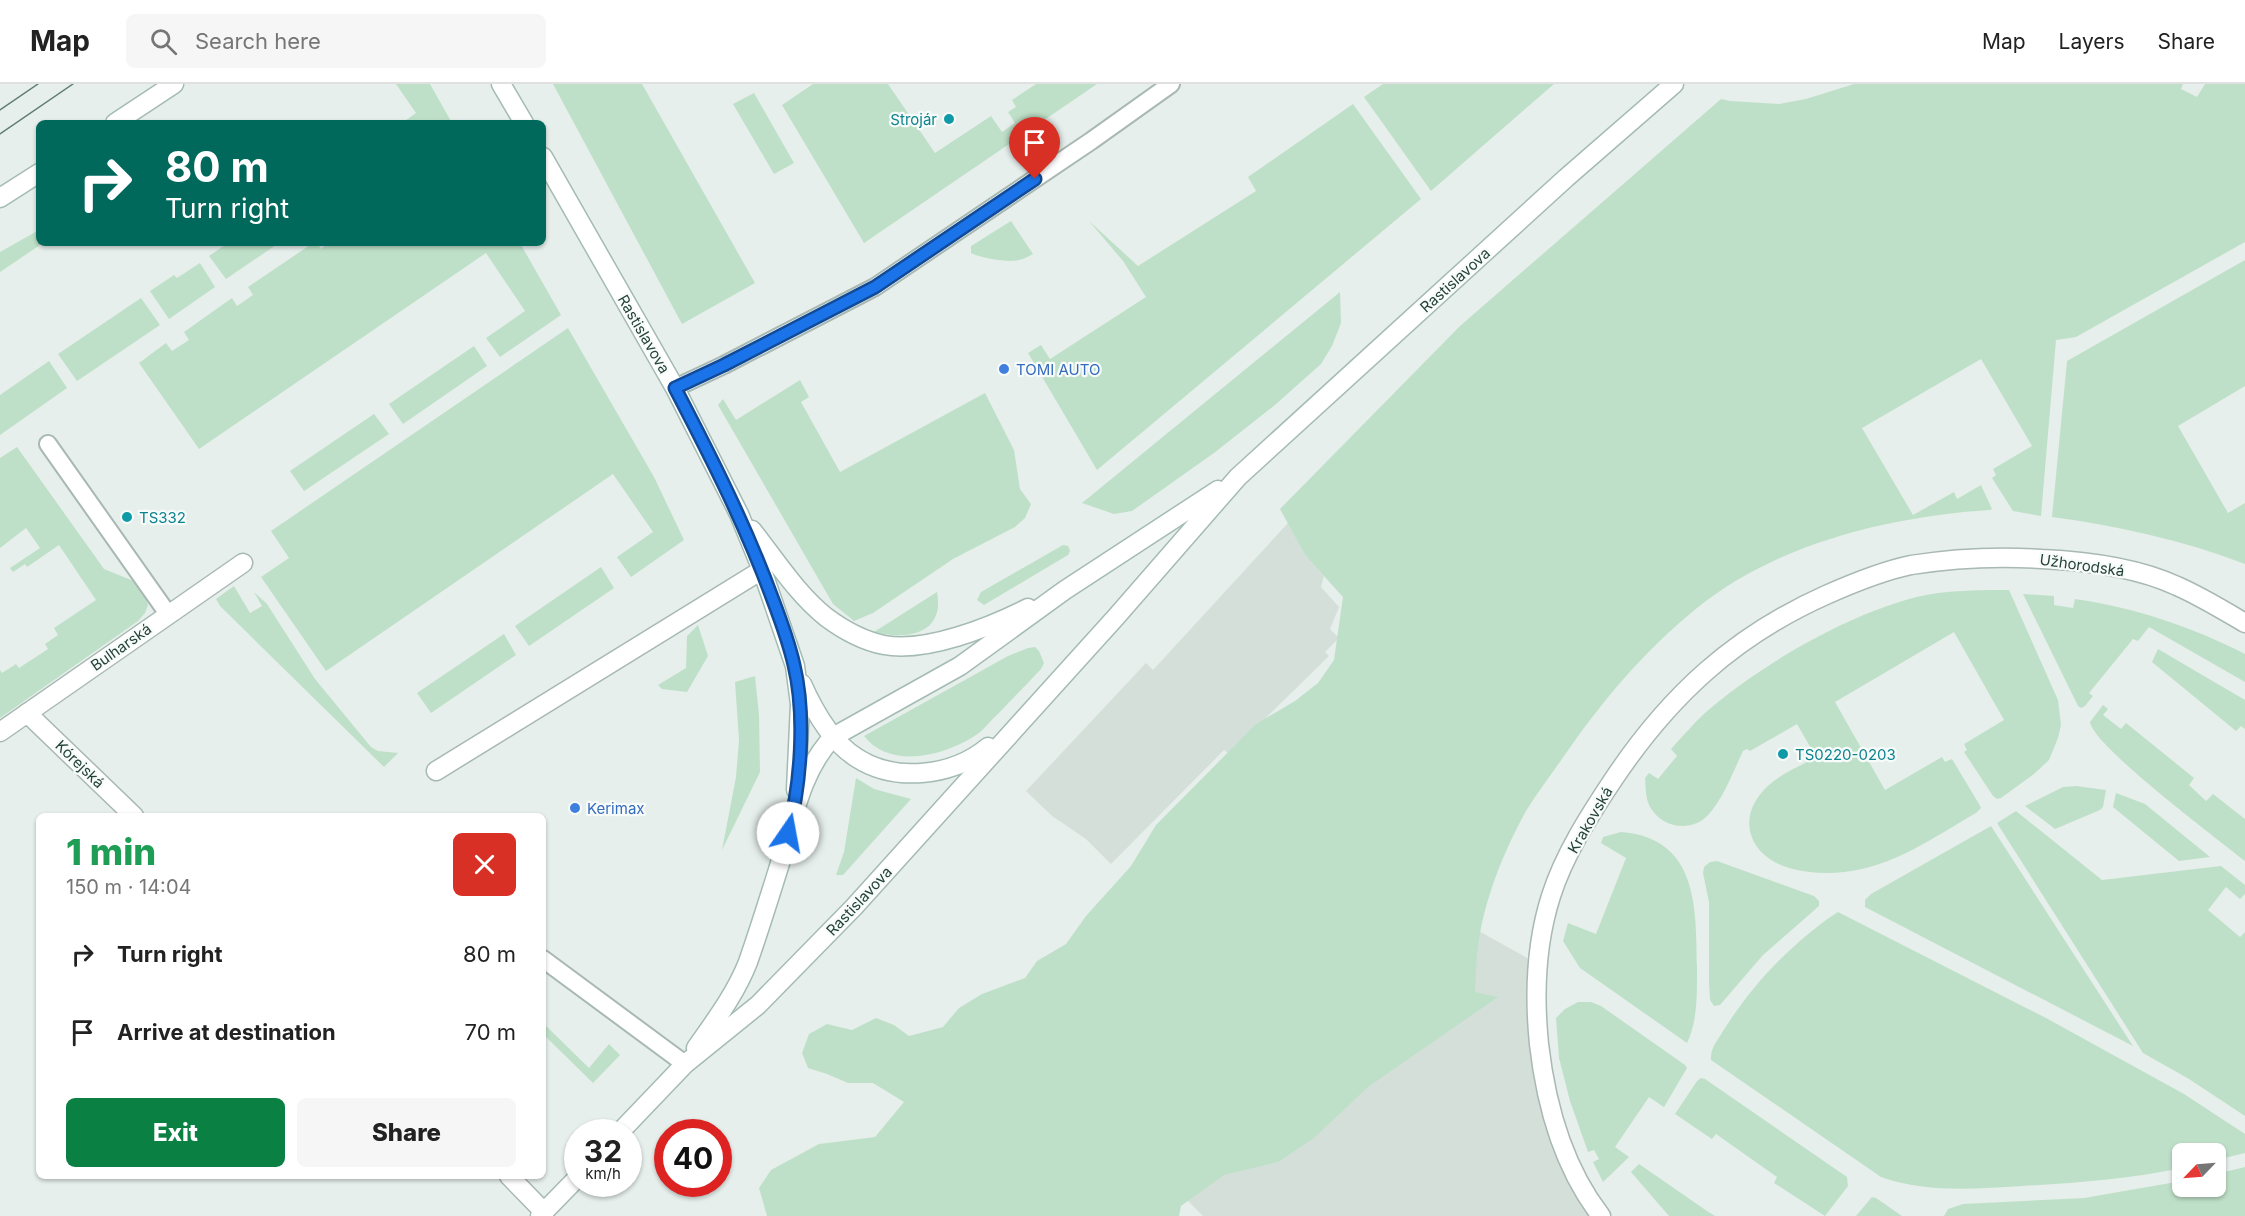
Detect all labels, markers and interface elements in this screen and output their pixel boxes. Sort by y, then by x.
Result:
search box [126,14,546,68]
text: Map [30,24,90,58]
icon: search [147,25,180,58]
text: Search here [195,28,321,54]
text: Map [1982,29,2026,54]
text: Layers [2059,29,2125,54]
text: Share [2158,29,2215,54]
place label: Strojár [890,110,937,129]
marker: Strojár [942,112,956,126]
pin [1009,117,1060,179]
icon: arrive [1018,126,1051,159]
text: 80 m [165,141,269,192]
icon: right [66,144,144,222]
text: Turn right [165,192,289,225]
street label: Rastislavova [1416,244,1494,316]
street label: Rastislavova [614,291,674,377]
place label: TOMI AUTO [1016,360,1100,379]
marker: TOMI AUTO [997,362,1011,376]
place label: TS332 [139,508,186,527]
marker: TS332 [120,510,134,524]
street label: Užhorodská [2038,550,2126,580]
street label: Bulharská [87,619,155,675]
street label: Kórejská [52,736,108,792]
place label: TS0220-0203 [1795,745,1896,764]
marker: TS0220-0203 [1776,747,1790,761]
street label: Krakovská [1563,783,1617,857]
place label: Kerimax [587,799,645,818]
marker: Kerimax [568,801,582,815]
position arrow [756,801,820,865]
text: 1 min [66,830,156,874]
button: close [453,833,516,896]
street label: Rastislavova [822,862,896,940]
text: 150 m · 14:04 [66,875,191,899]
icon: right [66,938,99,971]
text: Turn right [117,941,223,967]
text: 80 m [463,941,516,967]
icon: arrive [66,1016,99,1049]
text: Arrive at destination [117,1019,336,1045]
text: 70 m [465,1019,516,1045]
button: Exit [66,1098,285,1167]
button: Share [297,1098,516,1167]
speed limit sign: 40 [654,1119,732,1197]
text: 32 [584,1133,622,1169]
north arrow [2172,1143,2226,1197]
map controls [2172,1143,2226,1197]
text: km/h [585,1164,621,1183]

